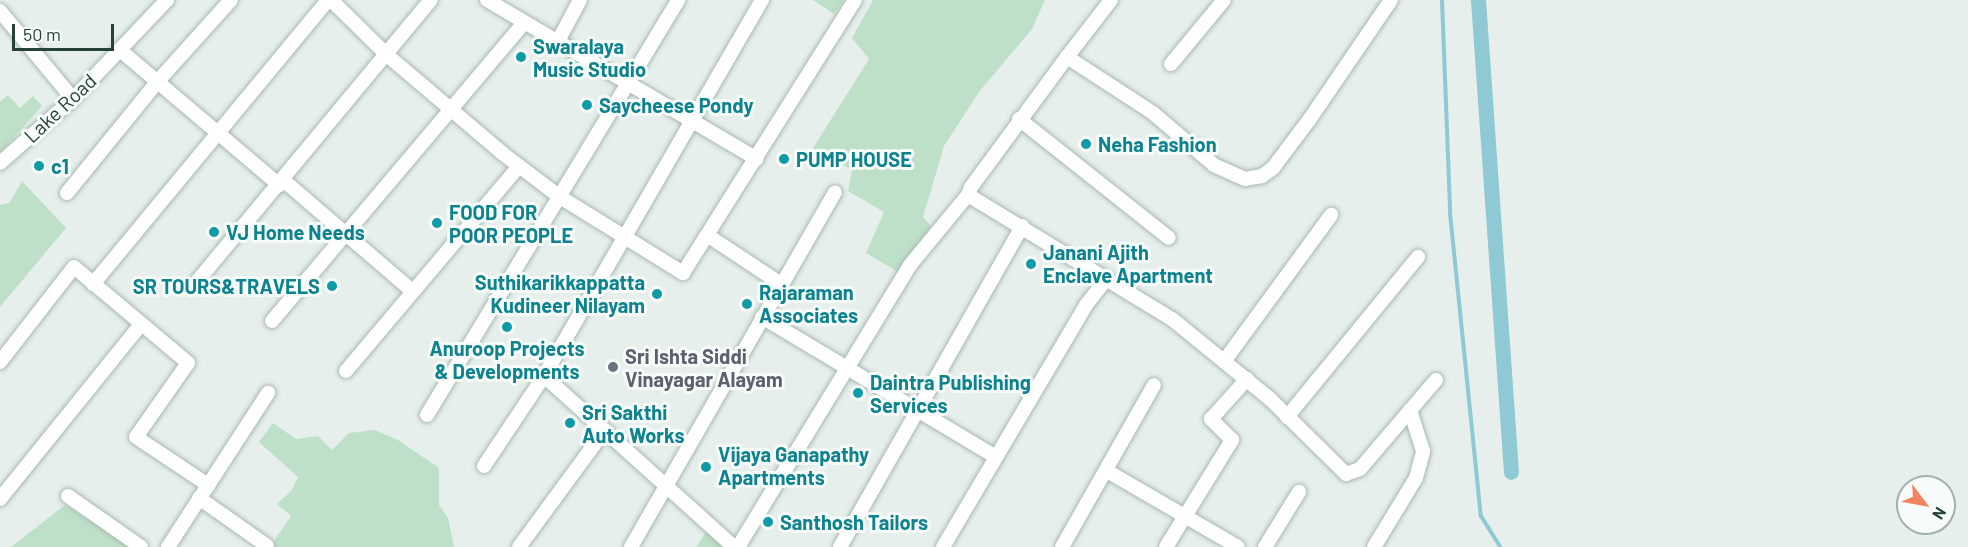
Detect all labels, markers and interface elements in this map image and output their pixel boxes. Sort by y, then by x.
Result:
scale bar [15,12,117,50]
text: 50 m [23,23,61,45]
place label: Swaralaya Music Studio [533,34,646,81]
marker: Swaralaya Music Studio [514,50,528,64]
street label: Lake Road [19,68,101,148]
place label: Saycheese Pondy [599,93,754,117]
marker: Saycheese Pondy [580,98,594,112]
place label: Neha Fashion [1098,132,1217,156]
marker: Neha Fashion [1079,137,1093,151]
place label: PUMP HOUSE [796,147,912,171]
marker: PUMP HOUSE [777,152,791,166]
place label: c1 [51,154,69,178]
marker: c1 [32,159,46,173]
place label: FOOD FOR POOR PEOPLE [449,200,573,247]
marker: FOOD FOR POOR PEOPLE [430,216,444,230]
place label: VJ Home Needs [226,220,365,244]
marker: VJ Home Needs [207,225,221,239]
place label: Janani Ajith Enclave Apartment [1043,240,1213,287]
marker: Janani Ajith Enclave Apartment [1024,257,1038,271]
place label: Suthikarikkappatta Kudineer Nilayam [475,270,645,317]
place label: SR TOURS&TRAVELS [133,274,320,298]
marker: SR TOURS&TRAVELS [325,279,339,293]
place label: Rajaraman Associates [759,280,858,327]
marker: Suthikarikkappatta Kudineer Nilayam [650,287,664,301]
marker: Rajaraman Associates [740,297,754,311]
marker: Anuroop Projects & Developments [500,320,514,334]
place label: Anuroop Projects & Developments [429,336,585,383]
place label: Sri Ishta Siddi Vinayagar Alayam [625,344,783,391]
marker: Sri Ishta Siddi Vinayagar Alayam [606,360,620,374]
place label: Daintra Publishing Services [870,370,1031,417]
marker: Daintra Publishing Services [851,386,865,400]
place label: Sri Sakthi Auto Works [582,400,684,447]
marker: Sri Sakthi Auto Works [563,416,577,430]
place label: Vijaya Ganapathy Apartments [718,443,869,490]
marker: Vijaya Ganapathy Apartments [699,460,713,474]
north arrow [1896,475,1956,535]
text: N [1929,504,1951,523]
place label: Santhosh Tailors [780,510,928,534]
marker: Santhosh Tailors [761,515,775,529]

